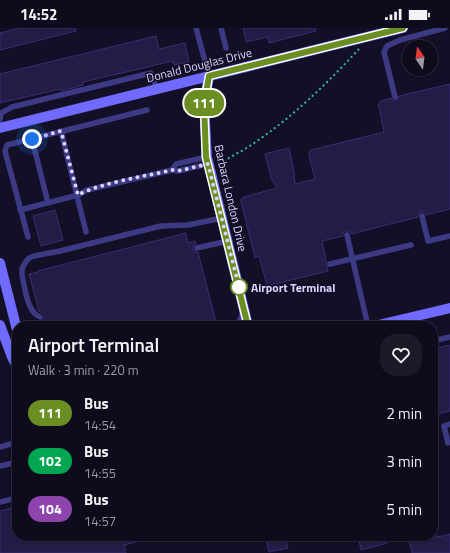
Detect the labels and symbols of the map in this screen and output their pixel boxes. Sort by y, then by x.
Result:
north arrow [402,40,438,76]
street label: Donald Douglas Drive [144,43,254,87]
line badge: 111 [181,90,227,116]
your location [22,129,42,149]
street label: Barbara London Drive [209,143,253,253]
marker: Airport Terminal [230,278,248,296]
place label: Airport Terminal [251,278,335,297]

